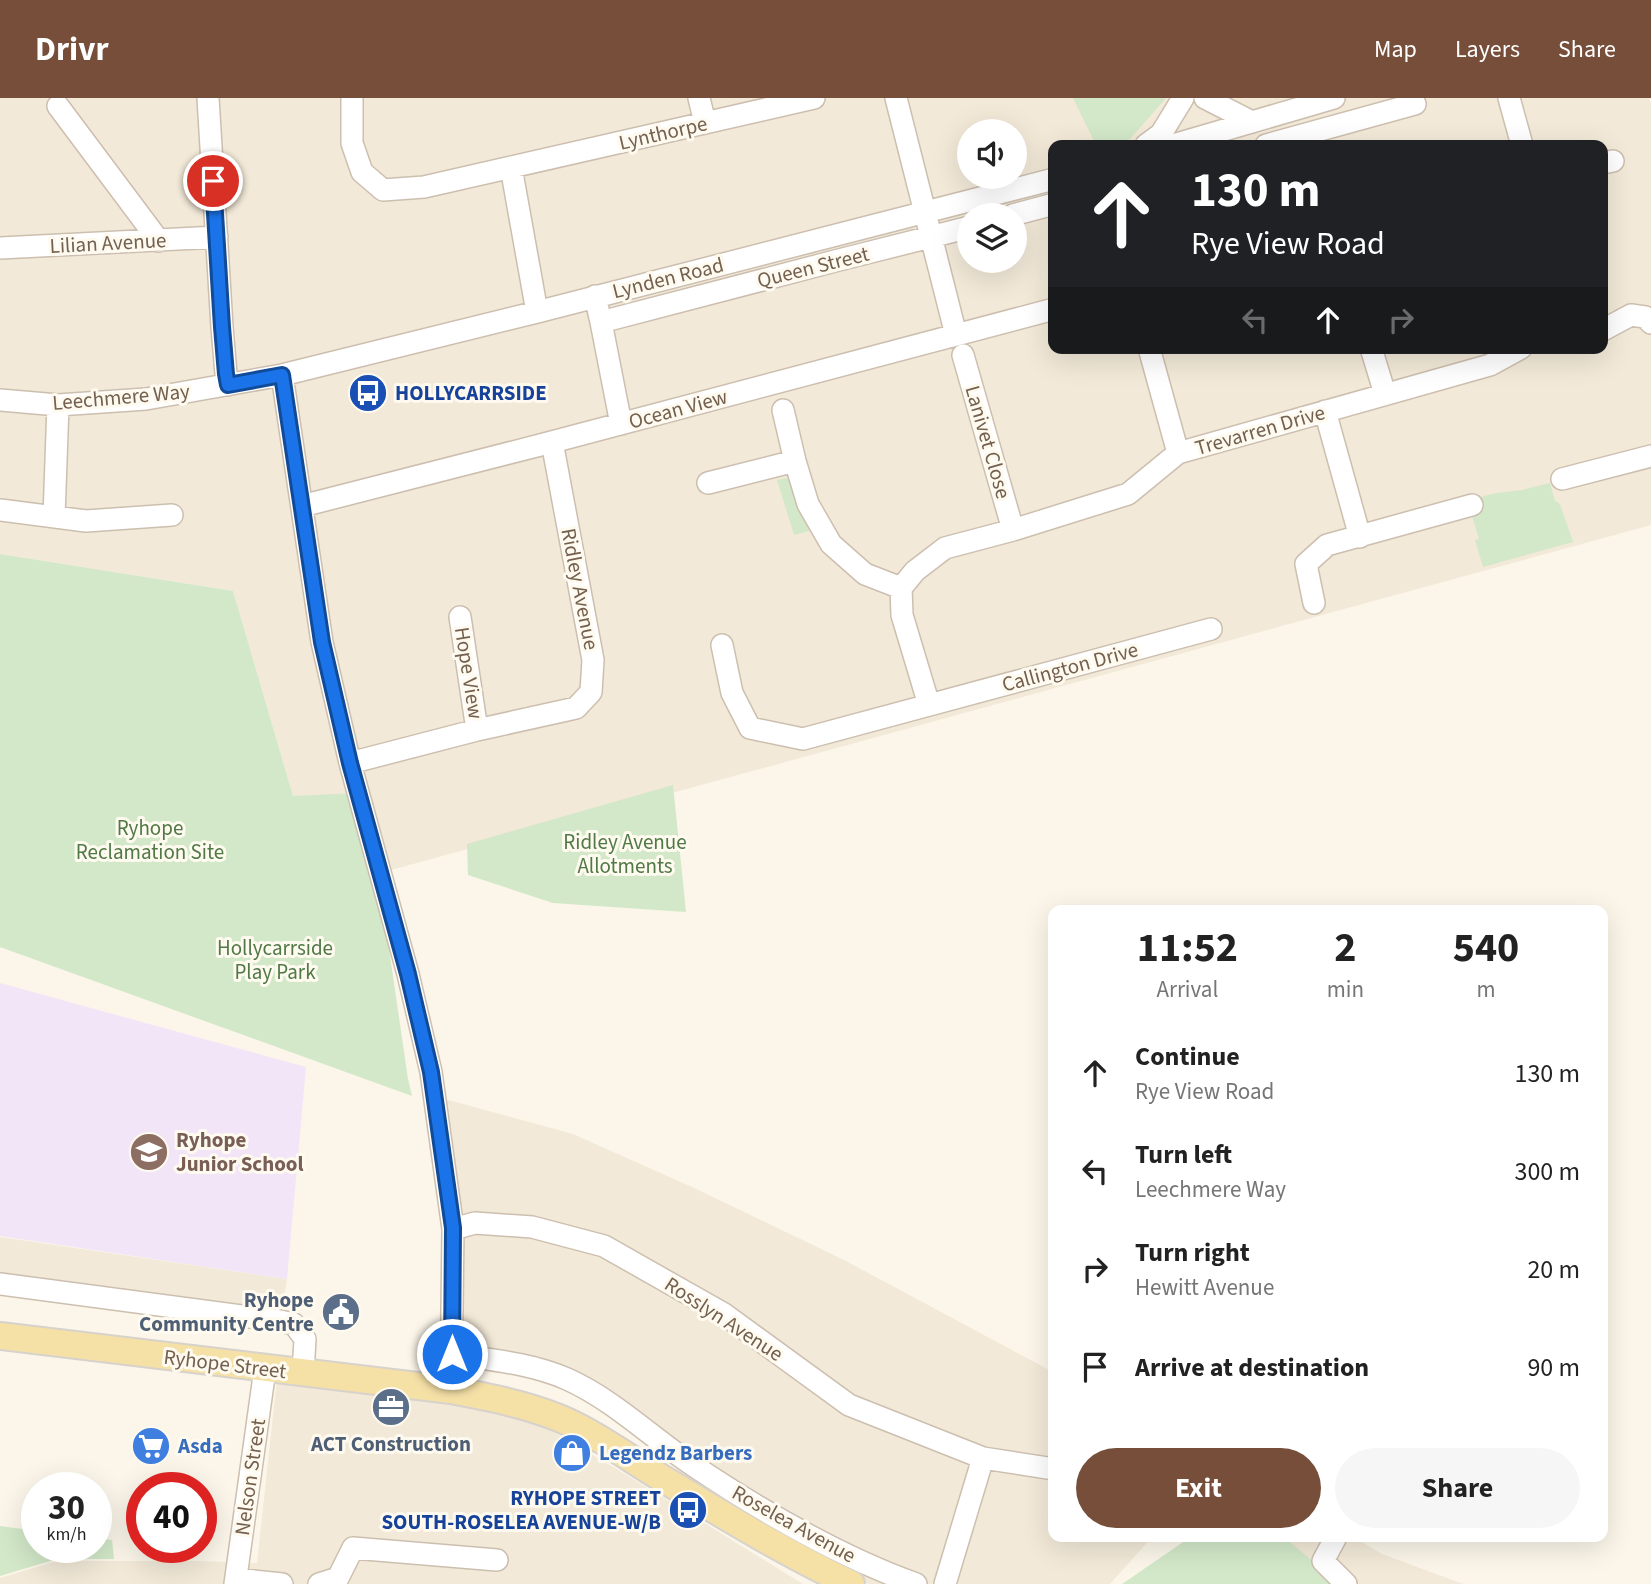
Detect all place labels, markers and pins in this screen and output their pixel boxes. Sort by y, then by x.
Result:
pin [183,151,243,211]
bus stop icon: HOLLYCARRSIDE [347,372,389,414]
place label: HOLLYCARRSIDE [395,378,547,408]
place label: Ryhope Junior School [176,1125,303,1179]
school or university icon: Ryhope Junior School [128,1131,170,1173]
place label: Ryhope Community Centre [139,1285,314,1339]
public building icon: Ryhope Community Centre [320,1291,362,1333]
office icon: ACT Construction [370,1386,412,1428]
supermarket icon: Asda [130,1425,172,1467]
place label: ACT Construction [310,1429,471,1459]
place label: Asda [177,1431,223,1461]
shop icon: Legendz Barbers [551,1432,593,1474]
place label: Legendz Barbers [599,1438,752,1468]
place label: RYHOPE STREET SOUTH-ROSELEA AVENUE-W/B [381,1483,661,1537]
bus stop icon: RYHOPE STREET SOUTH-ROSELEA AVENUE-W/B [667,1489,709,1531]

